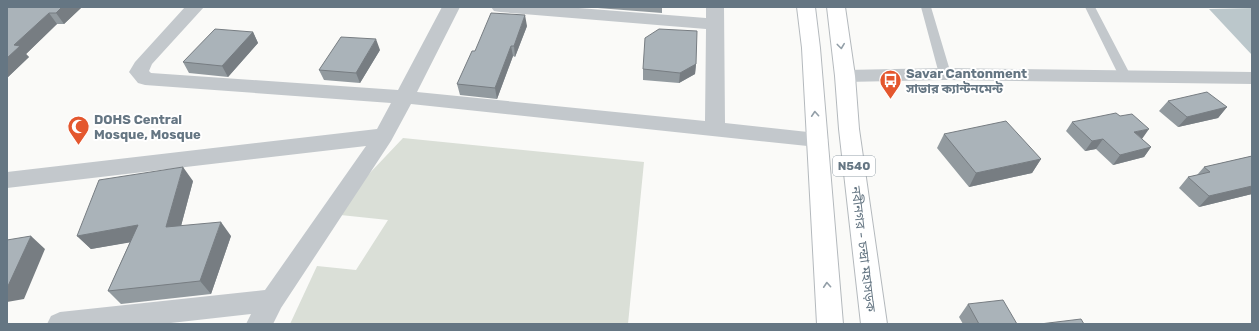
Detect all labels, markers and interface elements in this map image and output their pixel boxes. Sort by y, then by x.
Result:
one-way arrow [836,43,845,49]
place label: Savar Cantonment সাভার ক্যান্টনমেন্ট [905,66,1027,96]
bus stop icon: Savar Cantonment সাভার ক্যান্টনমেন্ট [878,67,904,100]
one-way arrow [811,111,820,117]
place label: DOHS Central Mosque, Mosque [94,112,201,142]
mosque icon: DOHS Central Mosque, Mosque [66,113,92,146]
road number: N540 [833,156,875,176]
street label: নবীনগর - চন্দ্রা মহাসড়ক [848,184,879,313]
one-way arrow [823,282,832,288]

